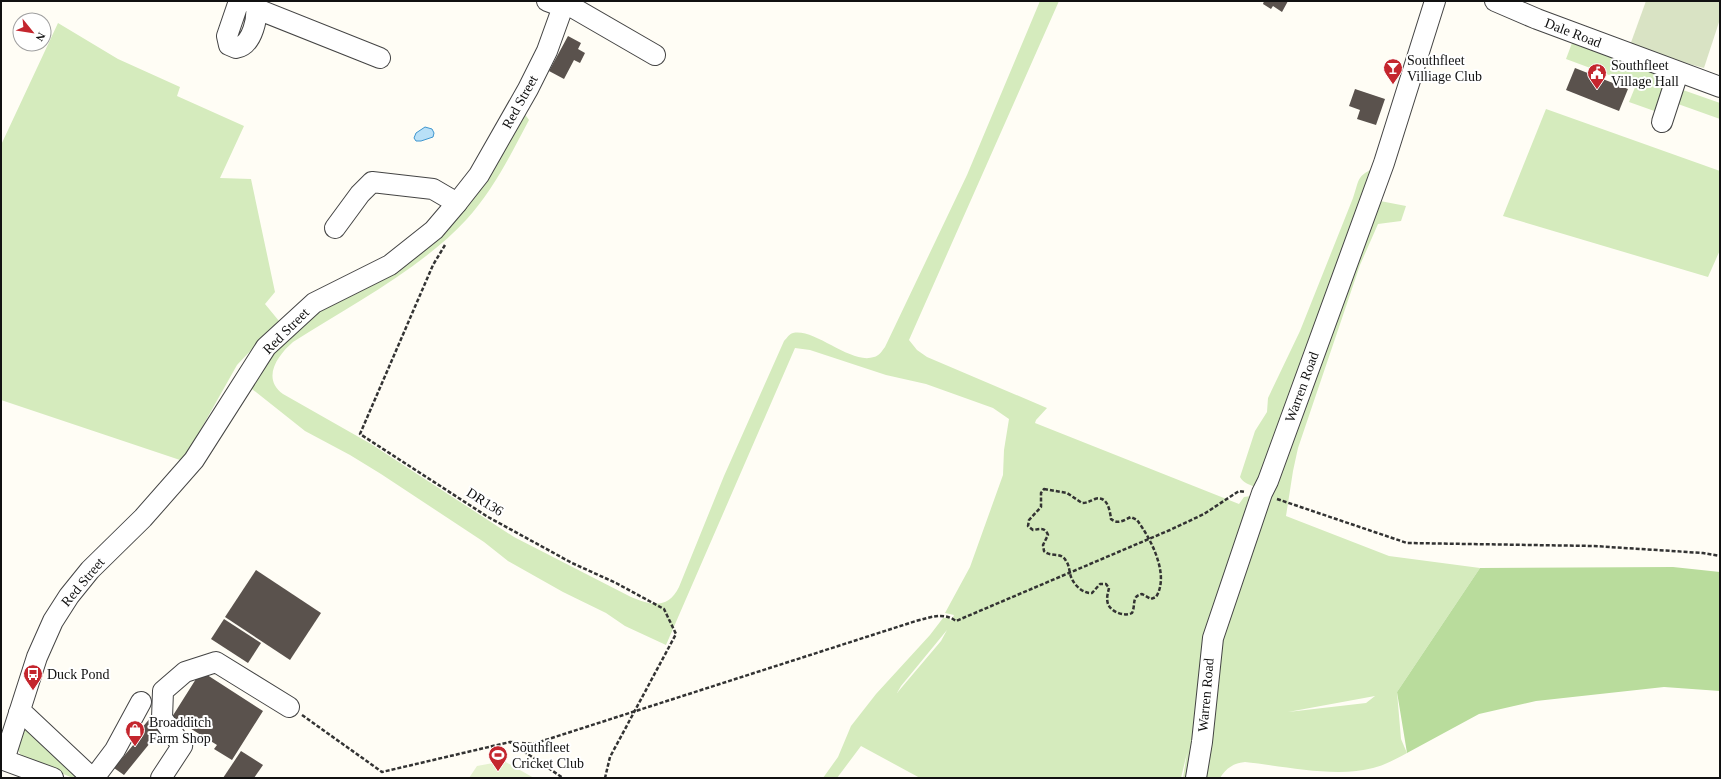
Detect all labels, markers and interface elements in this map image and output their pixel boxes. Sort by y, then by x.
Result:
north arrow [12,12,52,52]
street label: Dale Road [1543,15,1603,51]
text: N [33,31,48,43]
place label: Southfleet Villiage Club [1407,53,1482,84]
bar icon: Southfleet Villiage Club [1382,57,1404,85]
place label: Southfleet Village Hall [1611,58,1679,89]
public building icon: Southfleet Village Hall [1586,62,1608,90]
street label: Red Street [499,73,541,131]
street label: Red Street [260,305,312,357]
street label: Warren Road [1282,350,1322,424]
street label: DR136 [464,485,506,519]
street label: Red Street [58,555,108,609]
street label: Warren Road [1195,658,1217,732]
bus stop icon: Duck Pond [22,663,44,691]
place label: Duck Pond [47,667,110,682]
place label: Broadditch Farm Shop [149,715,211,746]
shop icon: Broadditch Farm Shop [124,719,146,747]
place label: Southfleet Cricket Club [512,740,584,771]
sports icon: Southfleet Cricket Club [487,744,509,772]

